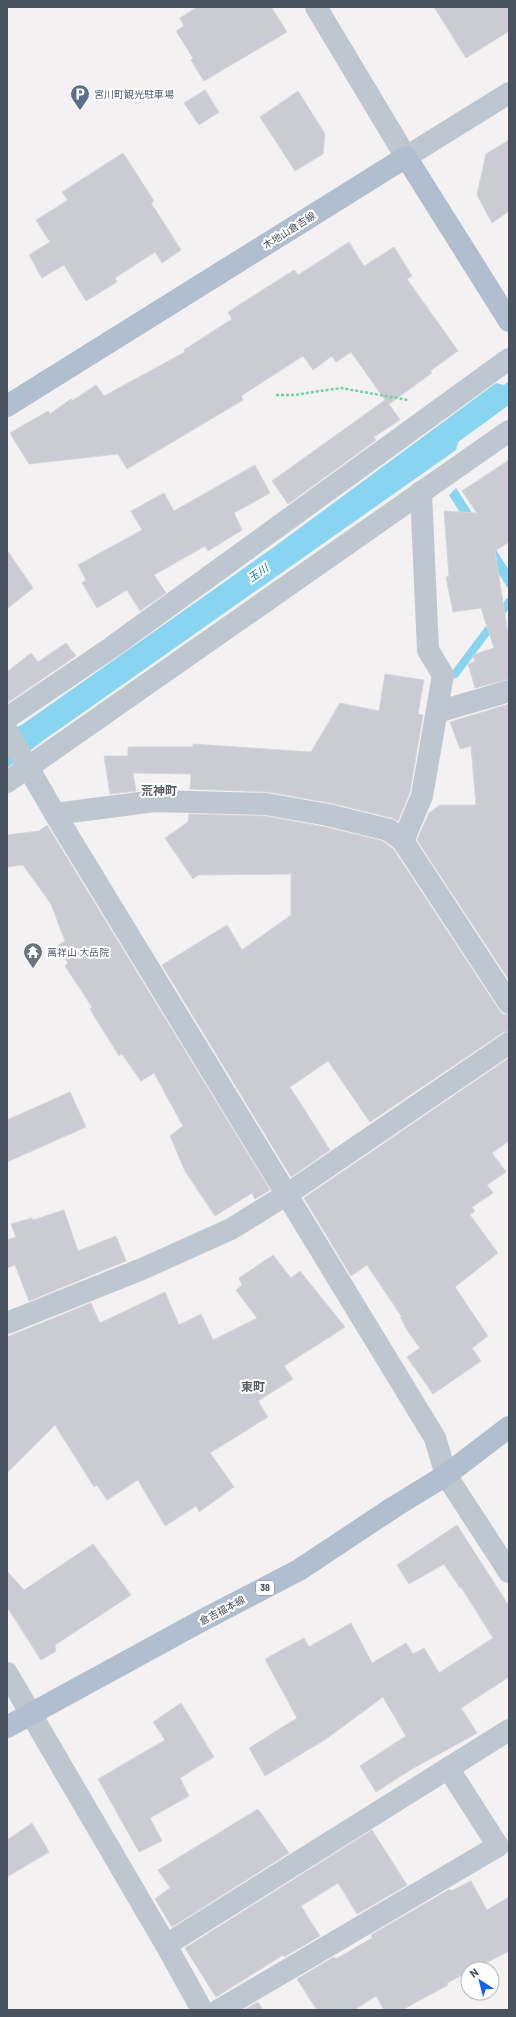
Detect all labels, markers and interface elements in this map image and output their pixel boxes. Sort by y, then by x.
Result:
parking icon: 宮川町観光駐車場 [69,83,91,111]
place label: 宮川町観光駐車場 [94,88,174,100]
street label: 木地山倉吉線 [260,209,318,251]
water label: 玉川 [245,560,271,584]
district label: 荒神町 [141,783,177,797]
temple icon: 萬祥山 大岳院 [22,941,44,969]
place label: 萬祥山 大岳院 [47,946,109,958]
district label: 東町 [241,1379,265,1393]
road number: 38 [256,1581,274,1595]
street label: 倉吉福本線 [197,1593,247,1627]
north arrow [460,1961,500,2001]
text: N [467,1965,481,1980]

